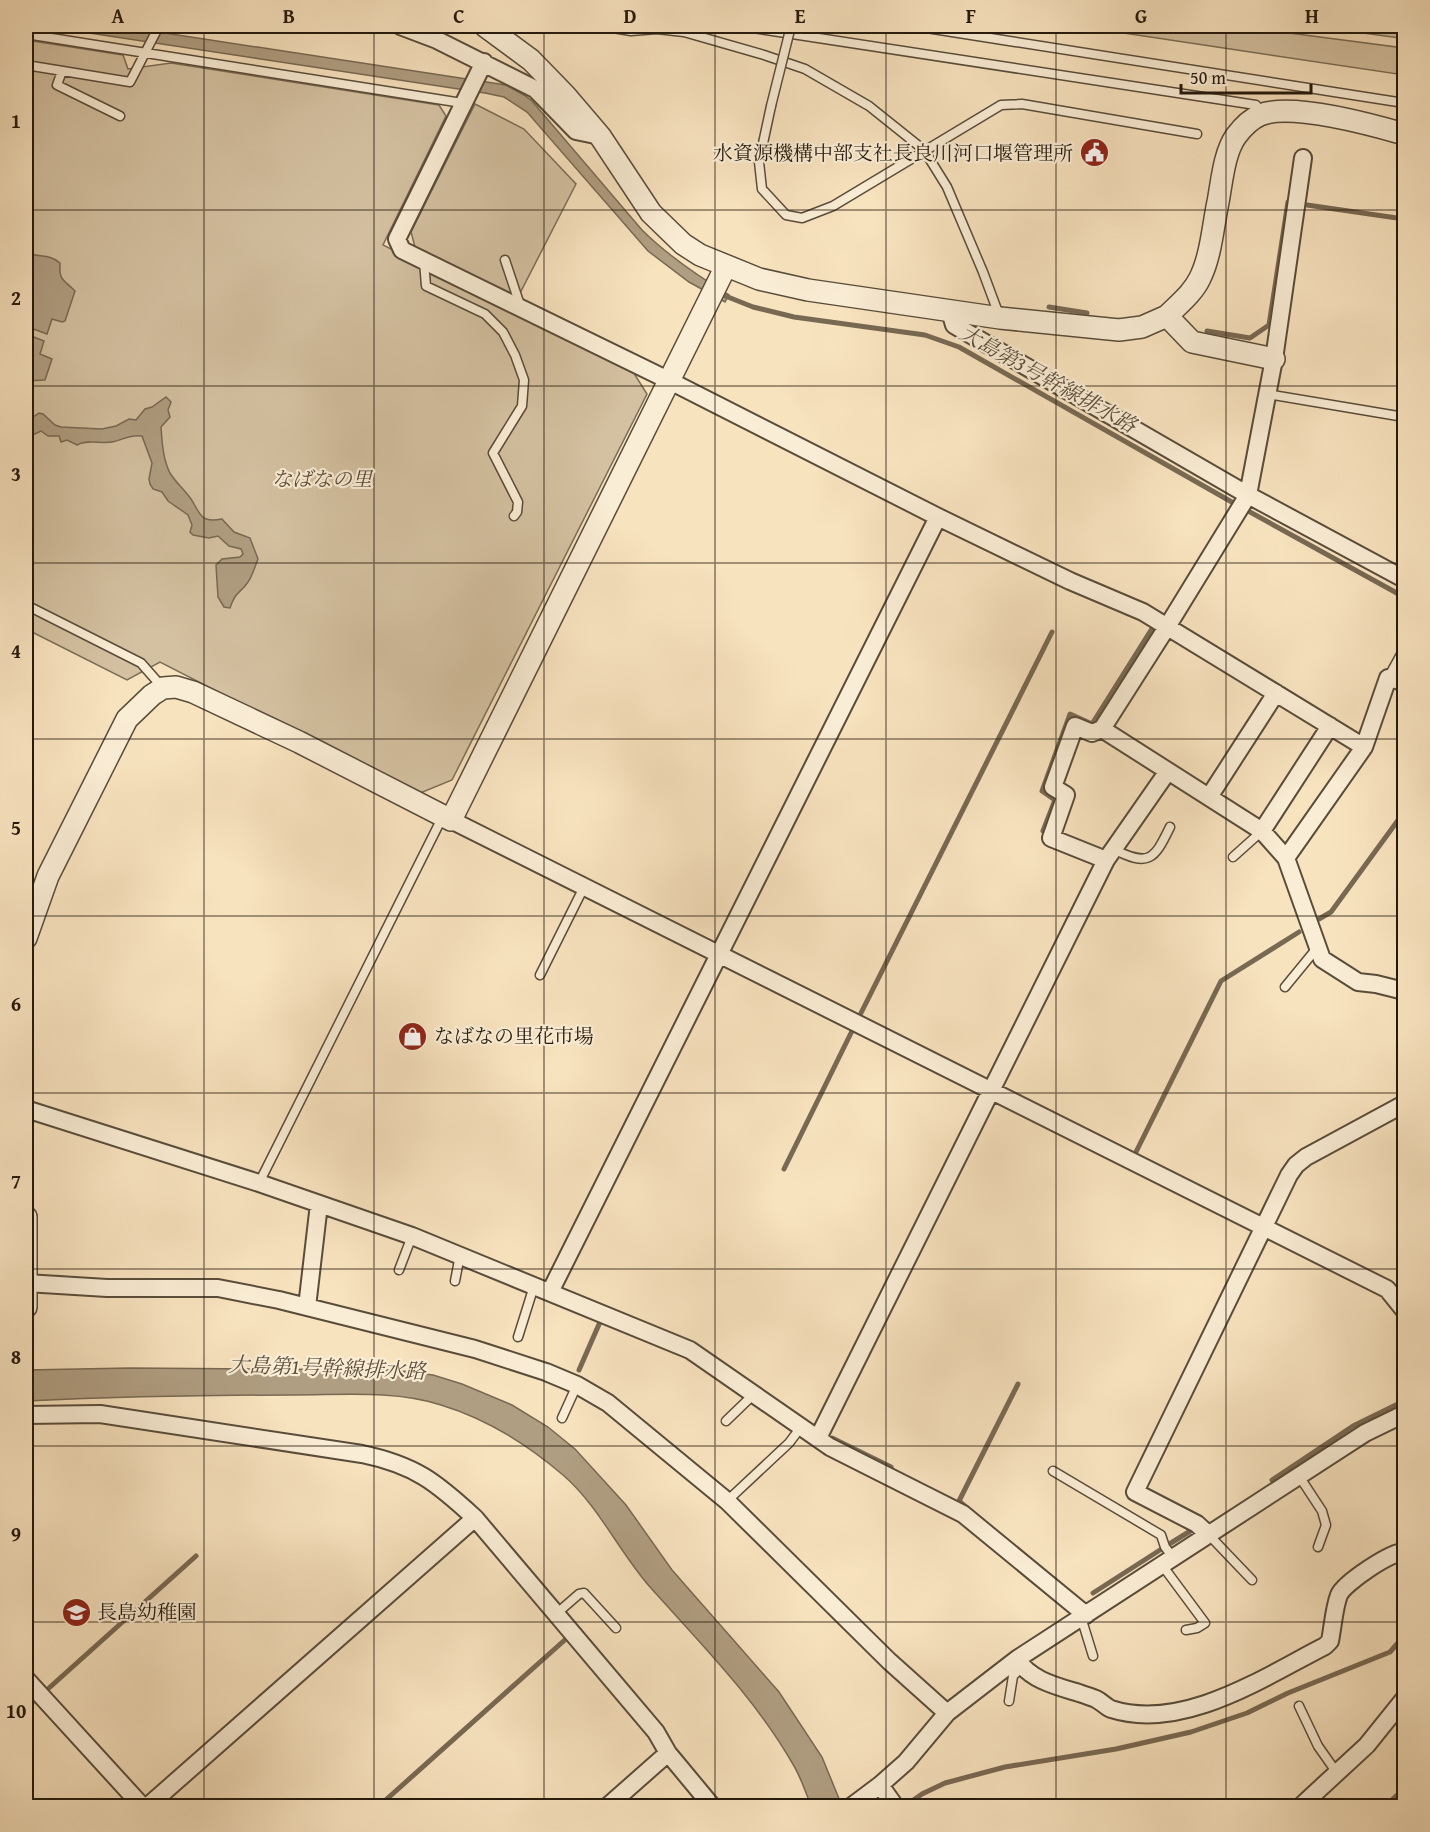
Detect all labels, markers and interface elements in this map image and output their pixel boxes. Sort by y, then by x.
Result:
text: A [112,1,125,30]
text: B [283,1,295,30]
text: C [453,1,465,30]
text: D [623,1,637,30]
text: E [795,1,806,30]
text: F [966,1,976,30]
text: G [1135,1,1147,30]
text: H [1305,1,1319,30]
scale bar [1181,57,1312,95]
text: 50 m [1190,64,1226,91]
text: 1 [11,106,21,135]
public building icon: 水資源機構中部支社長良川河口堰管理所 [1078,137,1110,169]
place label: 水資源機構中部支社長良川河口堰管理所 [713,138,1073,167]
text: 2 [11,283,21,312]
water label: 大島第3号幹線排水路 [954,317,1144,441]
text: 3 [11,459,21,488]
park label: なばなの里 [272,464,374,493]
text: 4 [11,636,21,665]
text: 5 [11,813,21,842]
text: 6 [11,989,21,1018]
shop icon: なばなの里花市場 [397,1020,429,1052]
place label: なばなの里花市場 [434,1021,594,1050]
text: 7 [11,1166,21,1195]
text: 8 [11,1342,21,1371]
water label: 大島第1号幹線排水路 [228,1349,428,1387]
text: 9 [11,1519,21,1548]
school or university icon: 長島幼稚園 [60,1596,92,1628]
place label: 長島幼稚園 [97,1597,197,1626]
text: 10 [6,1696,26,1725]

